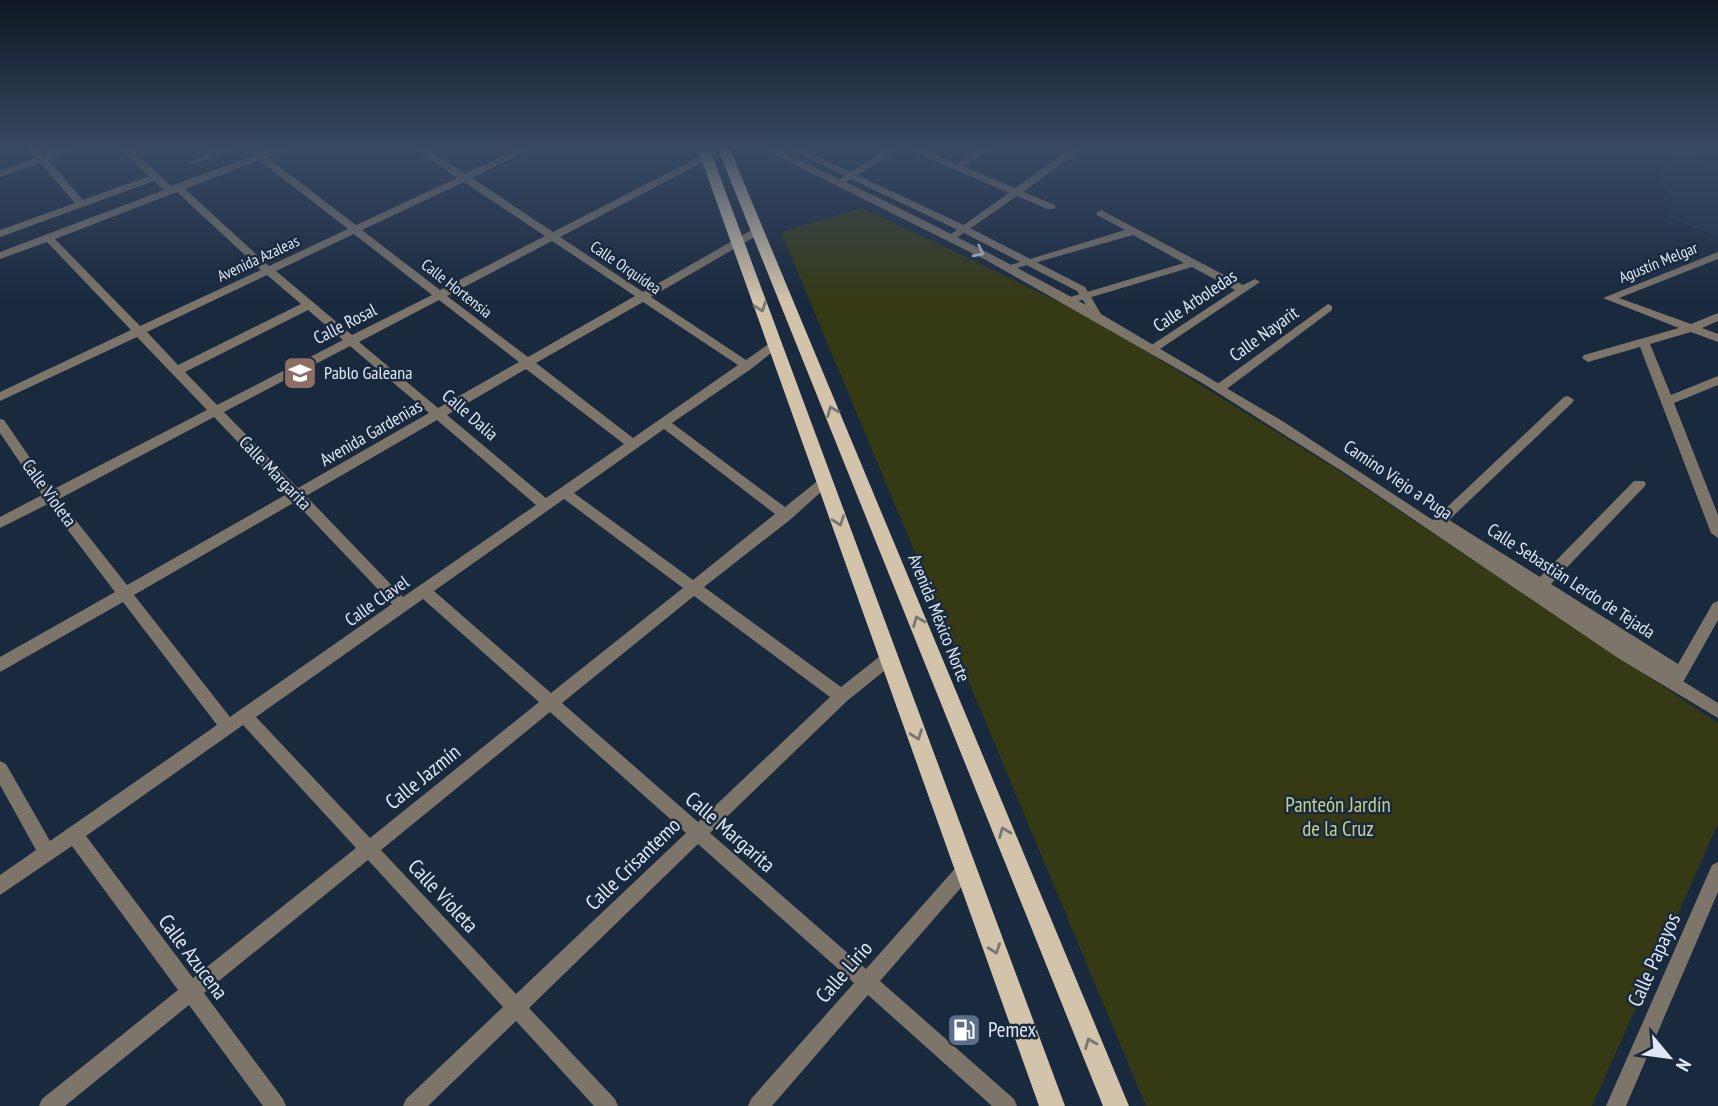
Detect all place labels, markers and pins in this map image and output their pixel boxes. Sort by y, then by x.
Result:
school or university icon: Pablo Galeana [281,354,319,392]
place label: Pablo Galeana [324,361,412,384]
fuel station icon: Pemex [945,1011,983,1049]
place label: Pemex [988,1016,1037,1043]

